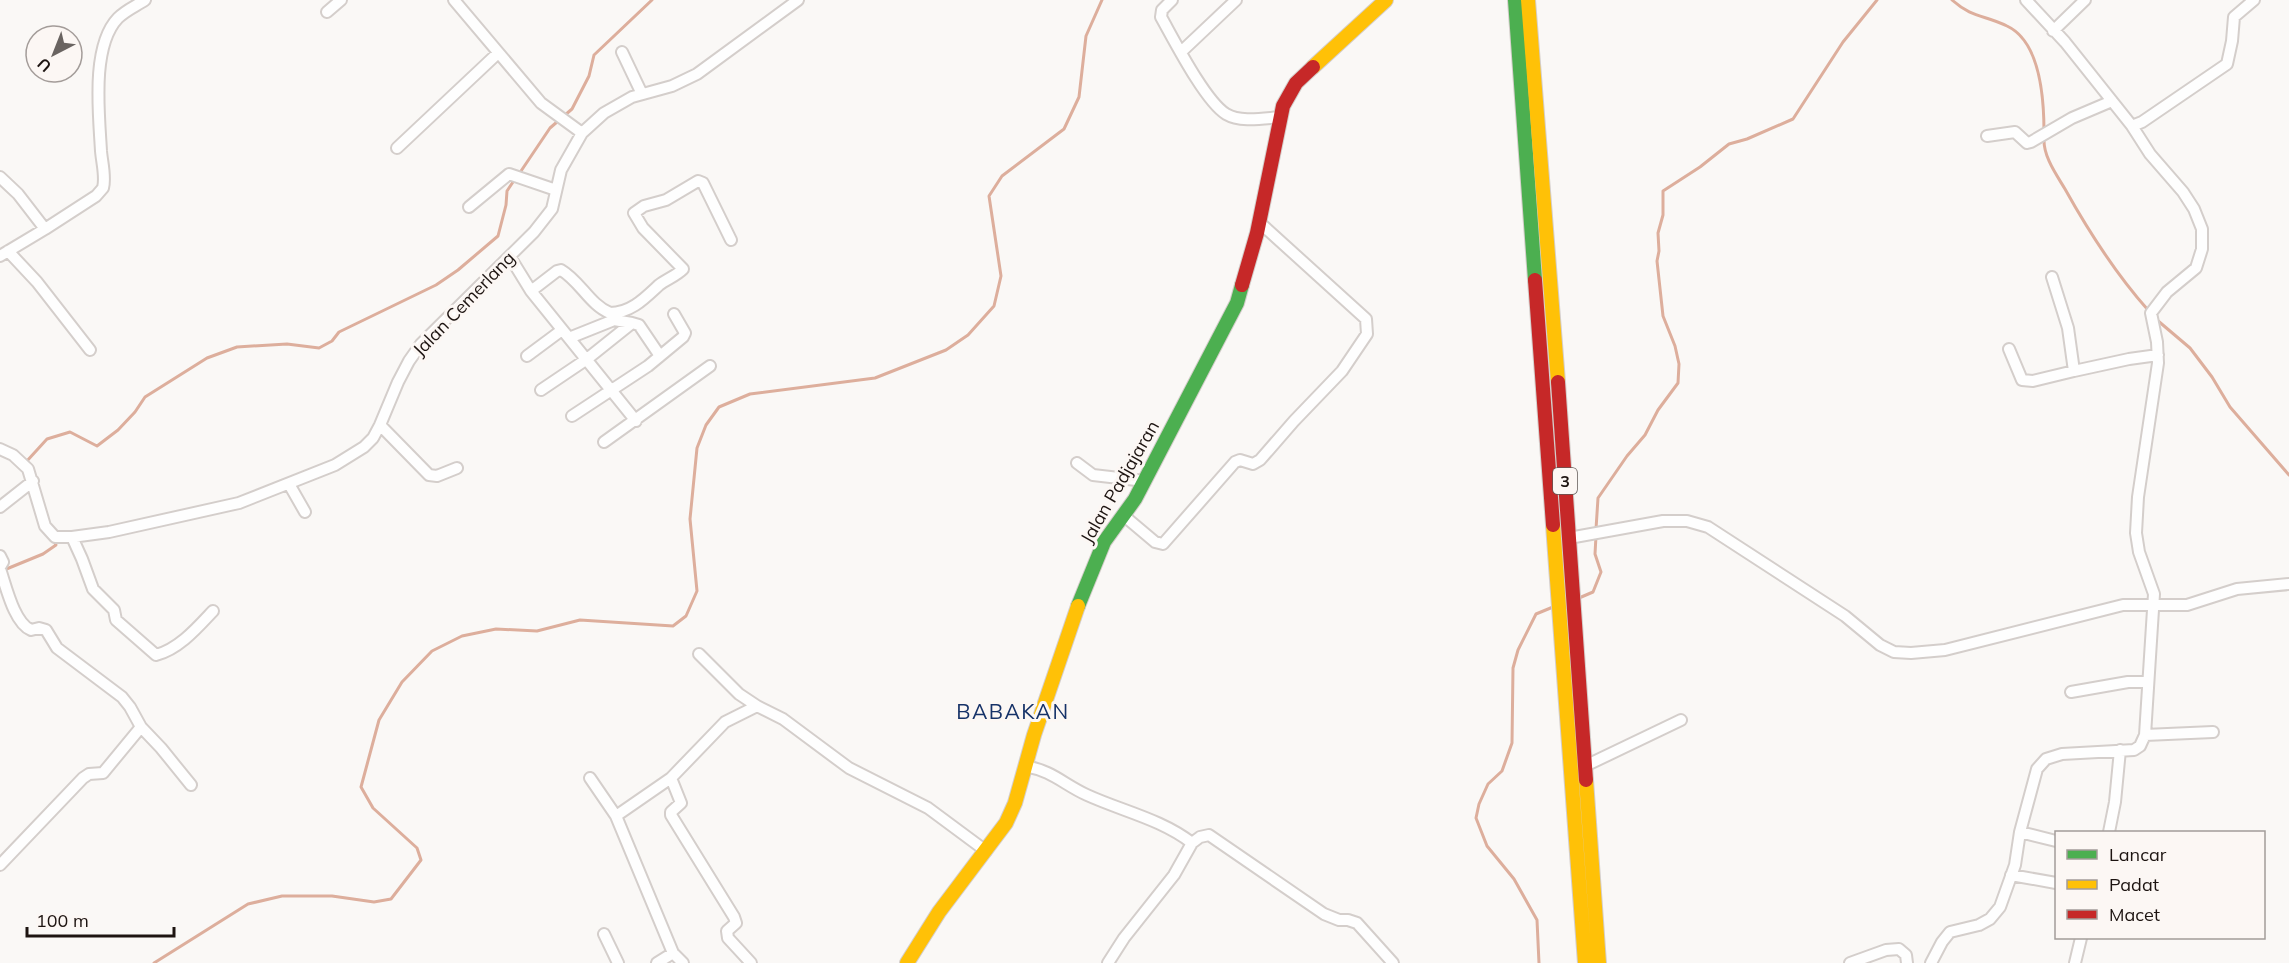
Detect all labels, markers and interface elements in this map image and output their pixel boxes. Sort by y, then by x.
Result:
north arrow [24,24,84,84]
text: U [33,54,55,77]
street label: Jalan Cemerlang [408,246,520,361]
street label: Jalan Padjajaran [1075,416,1164,547]
road number: 3 [1553,468,1577,494]
district label: BABAKAN [956,698,1070,724]
legend [2055,831,2265,939]
text: Lancar [2109,843,2167,866]
text: Padat [2109,873,2159,896]
scale bar [27,900,174,938]
text: Macet [2109,903,2160,926]
text: 100 m [36,909,89,932]

